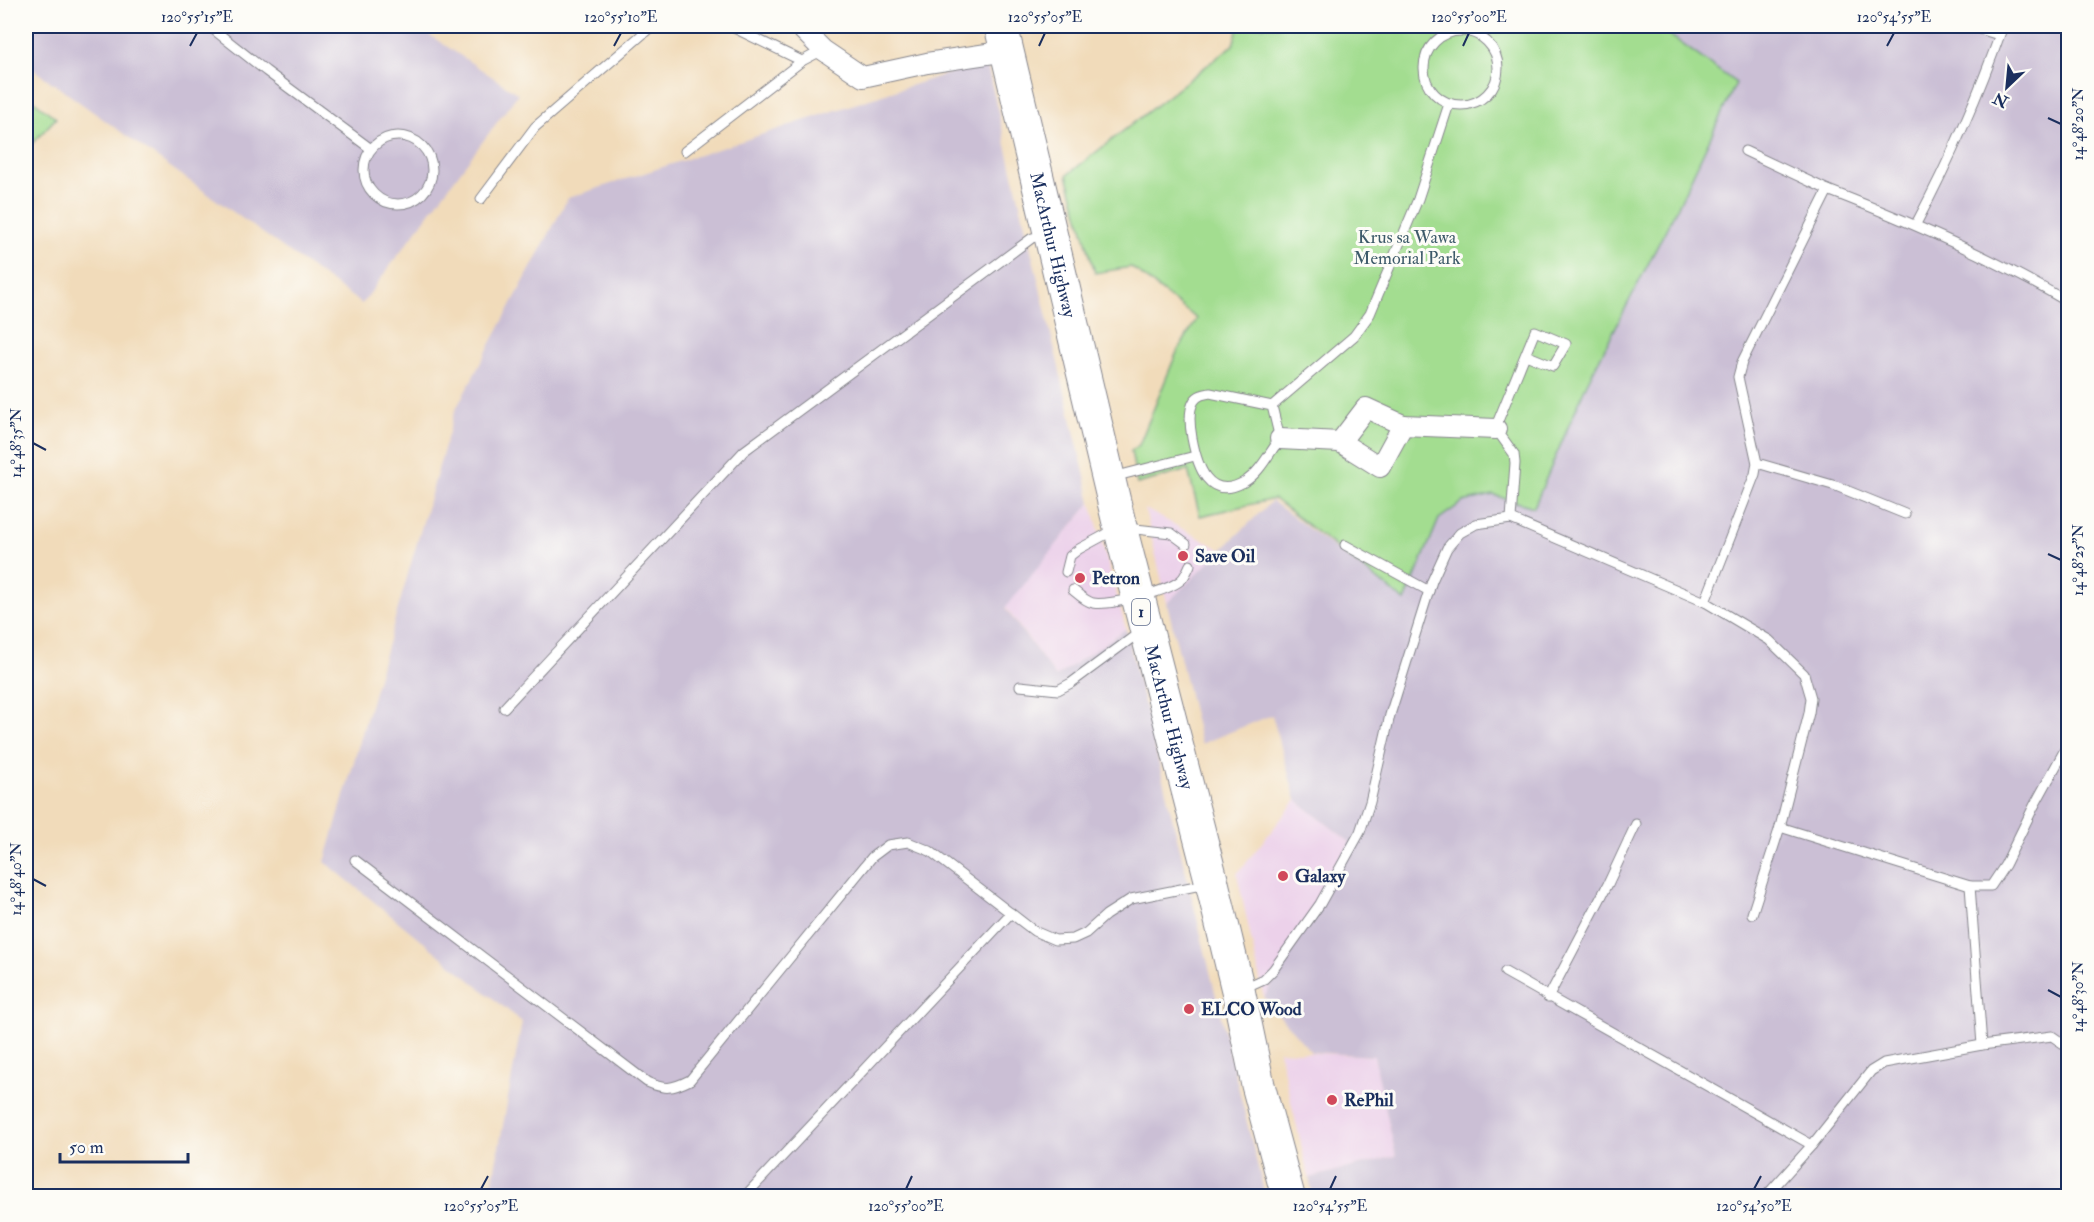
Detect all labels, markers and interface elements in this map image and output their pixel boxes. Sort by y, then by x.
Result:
text: 120°55'15"E [161,8,233,27]
text: 120°55'10"E [584,8,658,27]
text: 120°55'05"E [1008,8,1082,27]
text: 120°55'00"E [1431,8,1507,27]
text: 120°54'55"E [1857,8,1932,27]
north arrow [1977,57,2037,117]
text: N [1989,87,2013,112]
text: 14°48'20"N [2069,87,2088,160]
street label: MacArthur Highway [1025,170,1082,321]
park label: Krus sa Wawa Memorial Park [1353,226,1461,270]
text: 14°48'35"N [7,407,26,478]
text: 14°48'25"N [2069,524,2088,596]
place label: Save Oil [1195,545,1255,568]
marker: Save Oil [1176,549,1190,563]
place label: Petron [1092,567,1141,590]
marker: Petron [1073,571,1087,585]
road number: 1 [1132,599,1150,625]
street label: MacArthur Highway [1139,642,1199,793]
text: 14°48'40"N [7,842,26,916]
place label: Galaxy [1295,865,1347,888]
marker: Galaxy [1276,869,1290,883]
text: 14°48'30"N [2069,961,2088,1033]
place label: ELCO Wood [1201,998,1302,1021]
marker: ELCO Wood [1182,1002,1196,1016]
place label: RePhil [1344,1089,1394,1112]
marker: RePhil [1325,1093,1339,1107]
scale bar [60,1126,188,1164]
text: 50 m [69,1136,104,1159]
text: 120°55'05"E [444,1197,518,1216]
text: 120°55'00"E [868,1197,944,1216]
text: 120°54'55"E [1293,1197,1368,1216]
text: 120°54'50"E [1716,1197,1792,1216]

